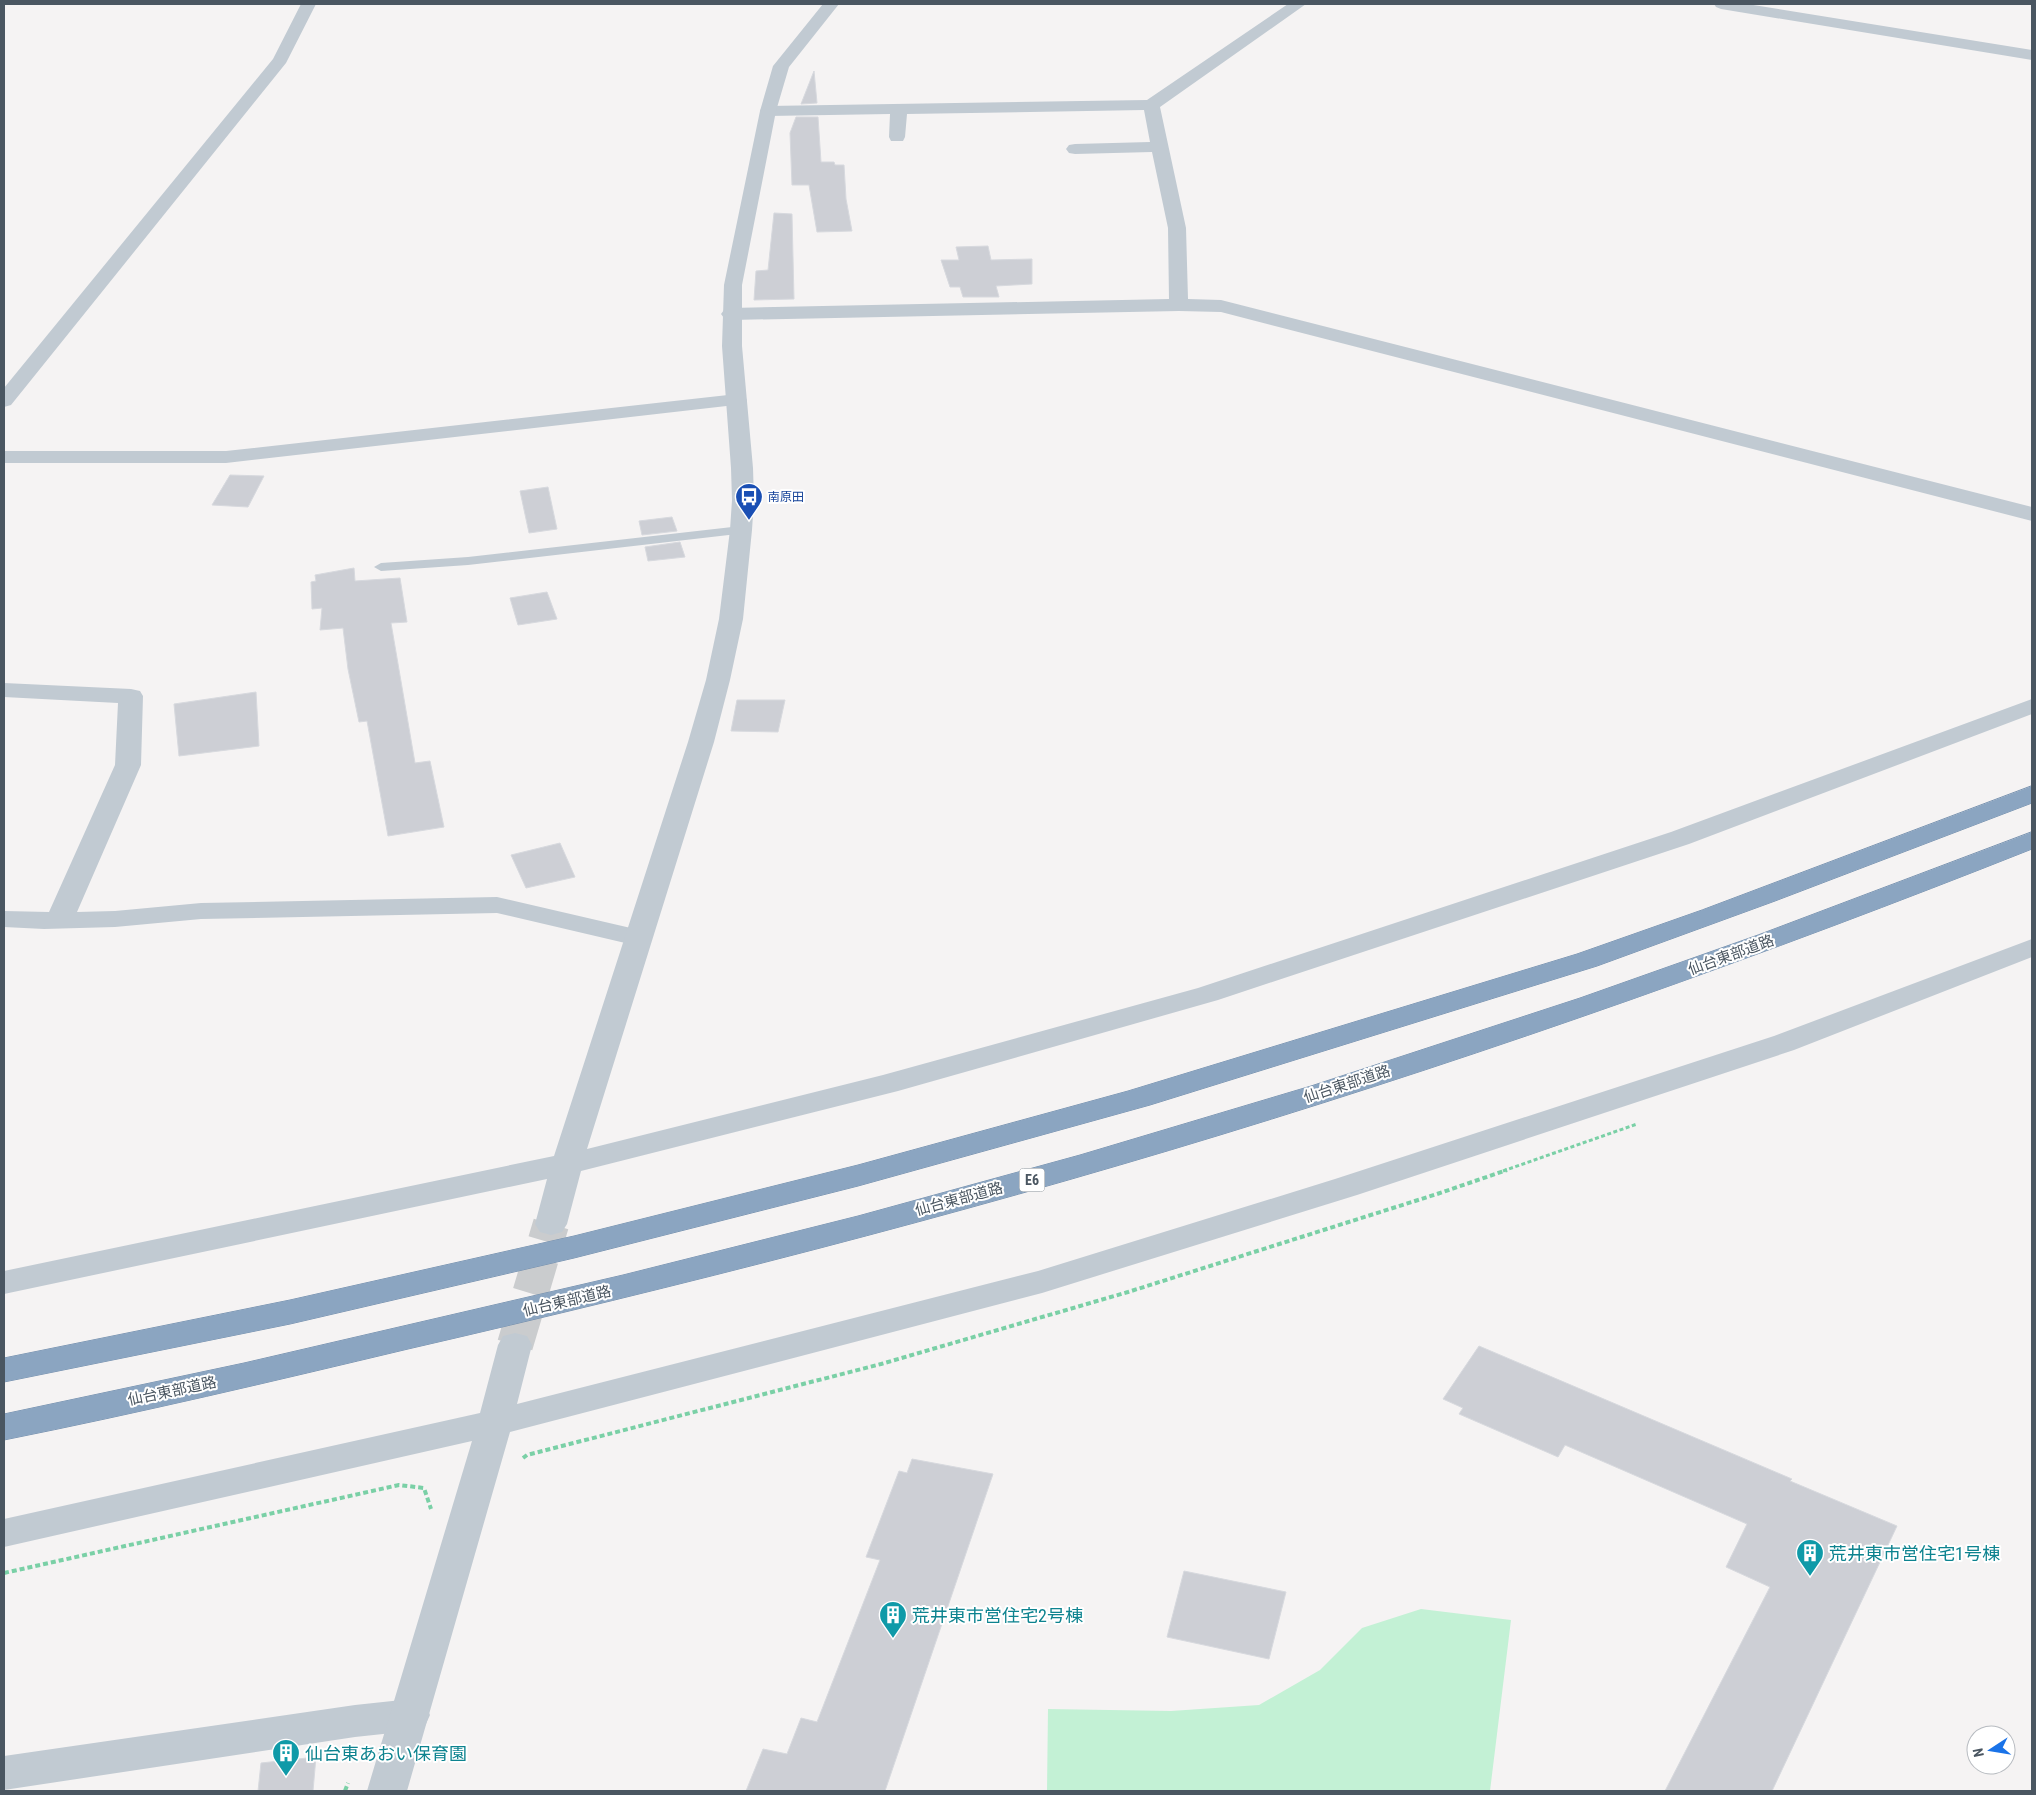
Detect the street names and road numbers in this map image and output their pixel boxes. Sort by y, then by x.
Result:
street label: 仙台東部道路 [1686,931,1776,979]
street label: 仙台東部道路 [1301,1062,1393,1106]
road number: E6 [1020,1168,1044,1192]
street label: 仙台東部道路 [913,1179,1005,1219]
street label: 仙台東部道路 [521,1282,613,1320]
street label: 仙台東部道路 [126,1373,218,1409]

